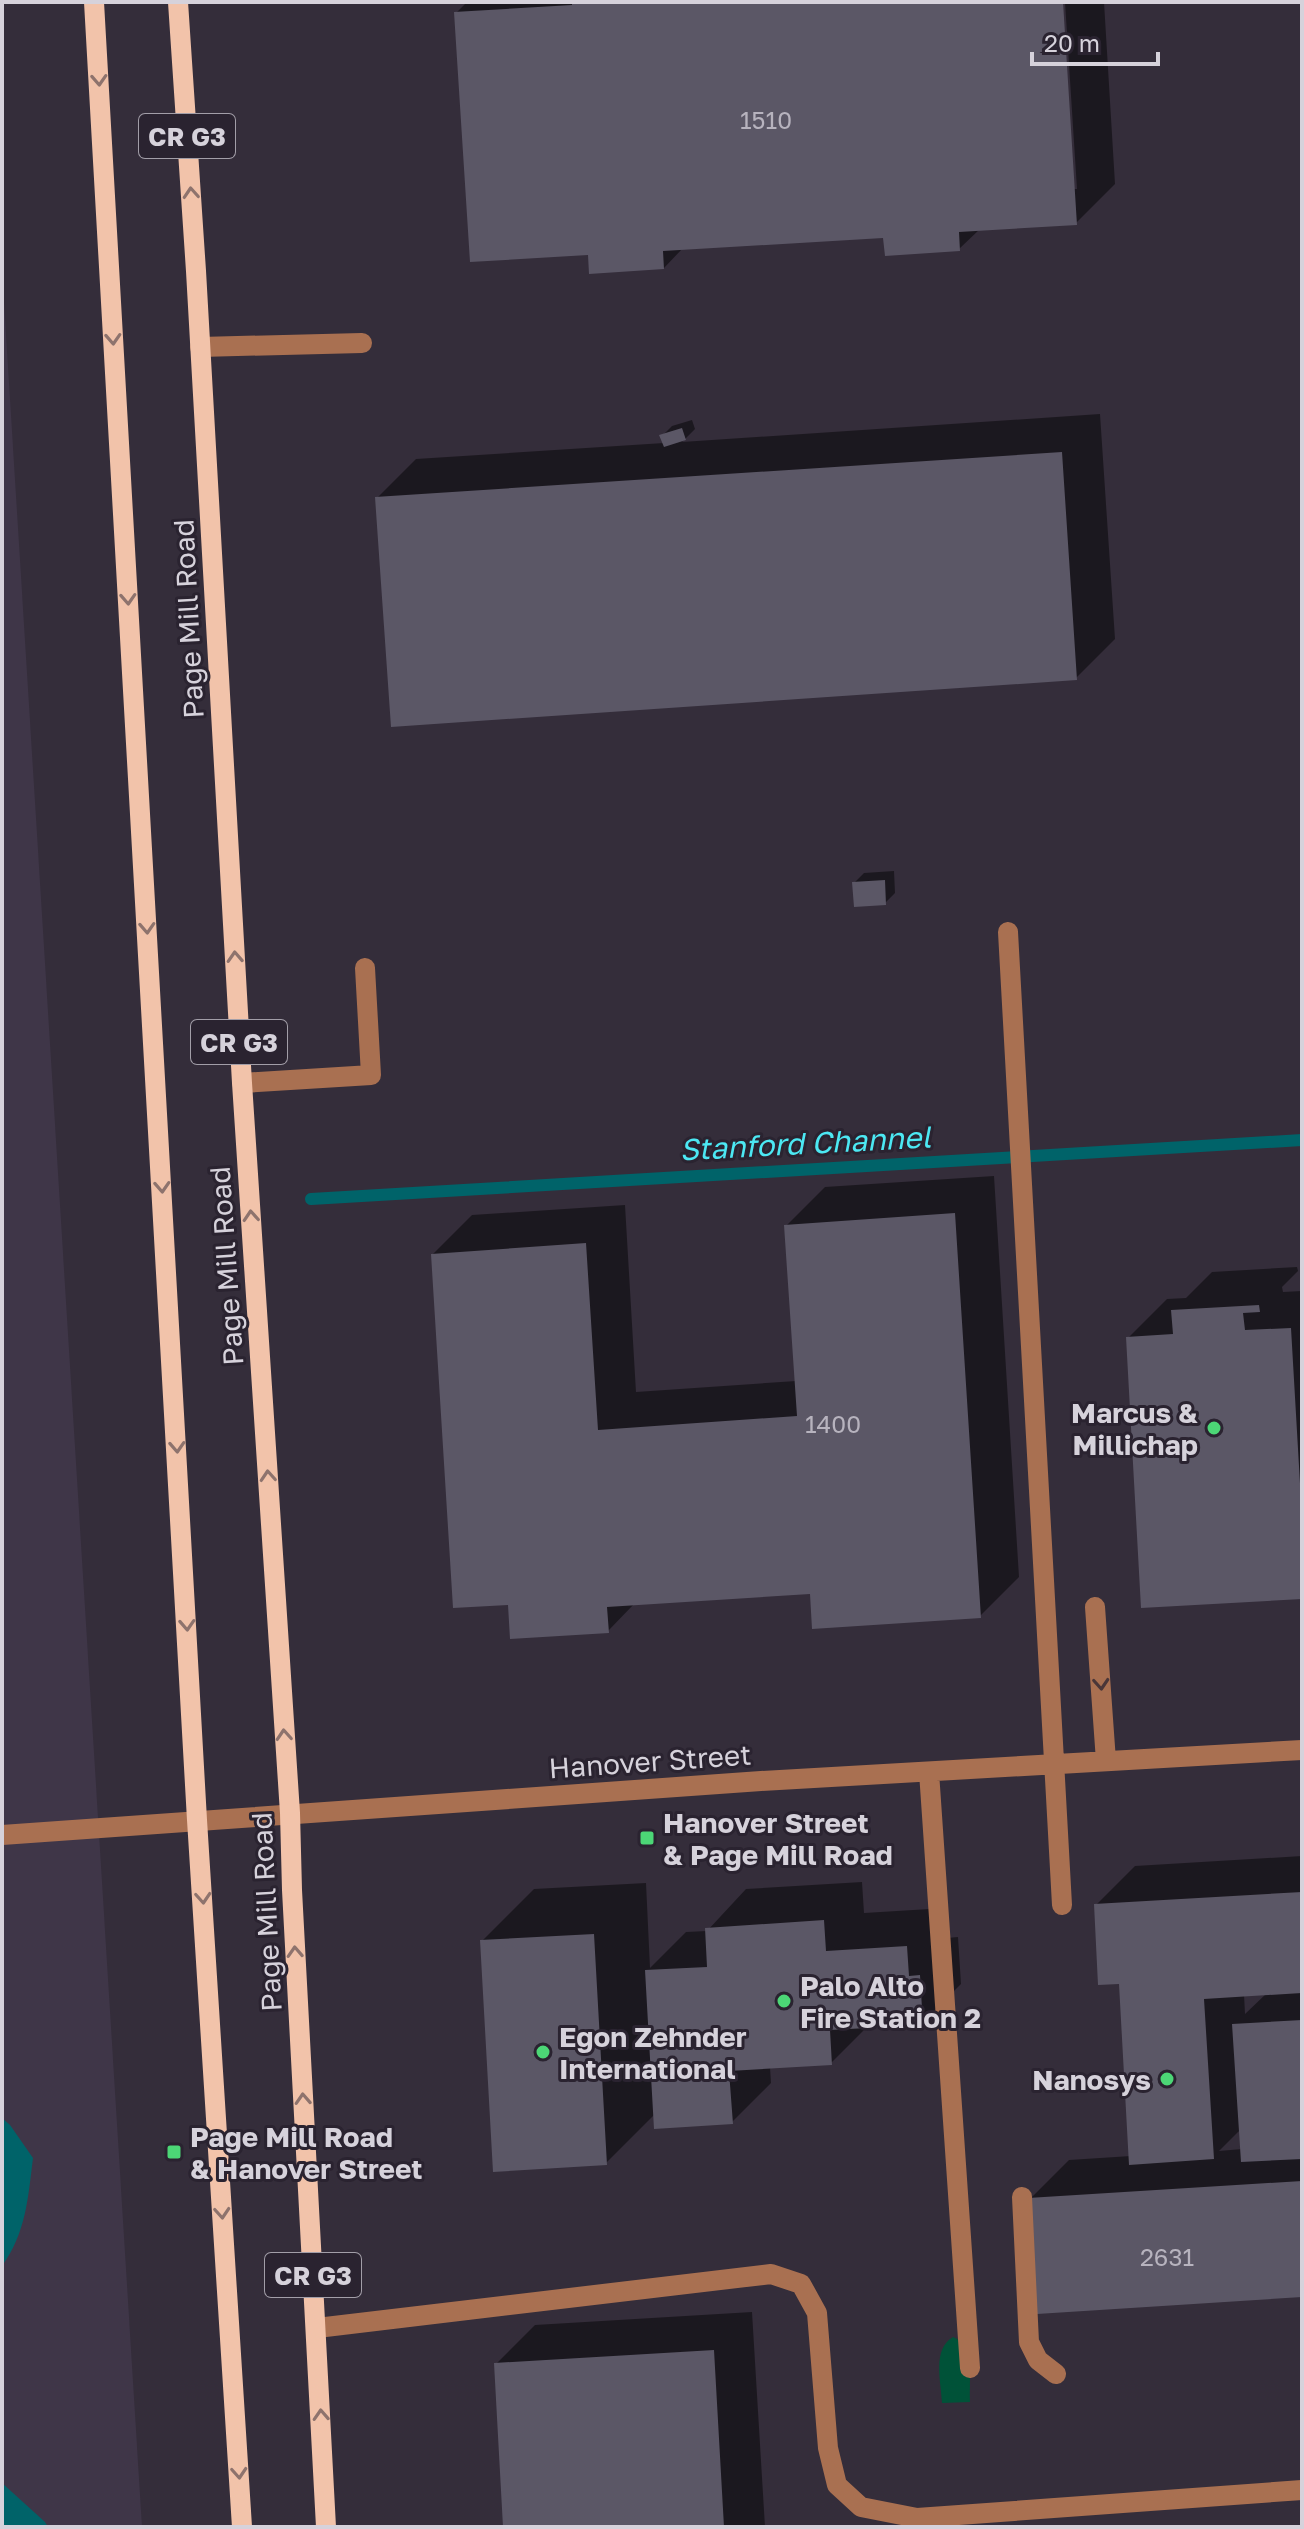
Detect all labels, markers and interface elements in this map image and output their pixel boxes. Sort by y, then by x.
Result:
scale bar [1032,16,1158,66]
text: 20 m [1044,28,1100,57]
one-way arrow [90,74,107,87]
house number: 1510 [740,105,792,134]
road number: CR G3 [139,114,235,158]
one-way arrow [183,186,200,199]
one-way arrow [105,333,122,346]
street label: Page Mill Road [166,519,210,719]
one-way arrow [119,593,136,606]
one-way arrow [138,922,155,935]
one-way arrow [226,950,243,963]
road number: CR G3 [191,1020,287,1064]
water label: Stanford Channel [678,1118,933,1168]
street label: Page Mill Road [203,1165,249,1367]
one-way arrow [153,1181,170,1194]
one-way arrow [243,1209,260,1222]
place label: Marcus & Millichap [1071,1396,1198,1461]
house number: 1400 [805,1409,861,1438]
marker: Marcus & Millichap [1205,1419,1223,1437]
one-way arrow [168,1441,185,1454]
one-way arrow [260,1469,277,1482]
one-way arrow [178,1619,195,1632]
one-way arrow [1092,1678,1109,1691]
one-way arrow [276,1728,293,1741]
street label: Hanover Street [548,1737,752,1785]
place label: Hanover Street & Page Mill Road [663,1806,893,1871]
street label: Page Mill Road [244,1812,288,2012]
marker: Hanover Street & Page Mill Road [638,1829,656,1847]
one-way arrow [194,1892,211,1905]
one-way arrow [287,1945,304,1958]
place label: Palo Alto Fire Station 2 [800,1969,981,2034]
marker: Palo Alto Fire Station 2 [775,1992,793,2010]
place label: Egon Zehnder International [559,2020,747,2085]
marker: Egon Zehnder International [534,2043,552,2061]
place label: Nanosys [1032,2063,1151,2096]
marker: Nanosys [1158,2070,1176,2088]
one-way arrow [295,2092,312,2105]
place label: Page Mill Road & Hanover Street [190,2120,423,2185]
marker: Page Mill Road & Hanover Street [165,2143,183,2161]
one-way arrow [213,2207,230,2220]
house number: 2631 [1140,2242,1194,2271]
road number: CR G3 [265,2253,361,2297]
one-way arrow [312,2408,329,2421]
one-way arrow [230,2467,247,2480]

